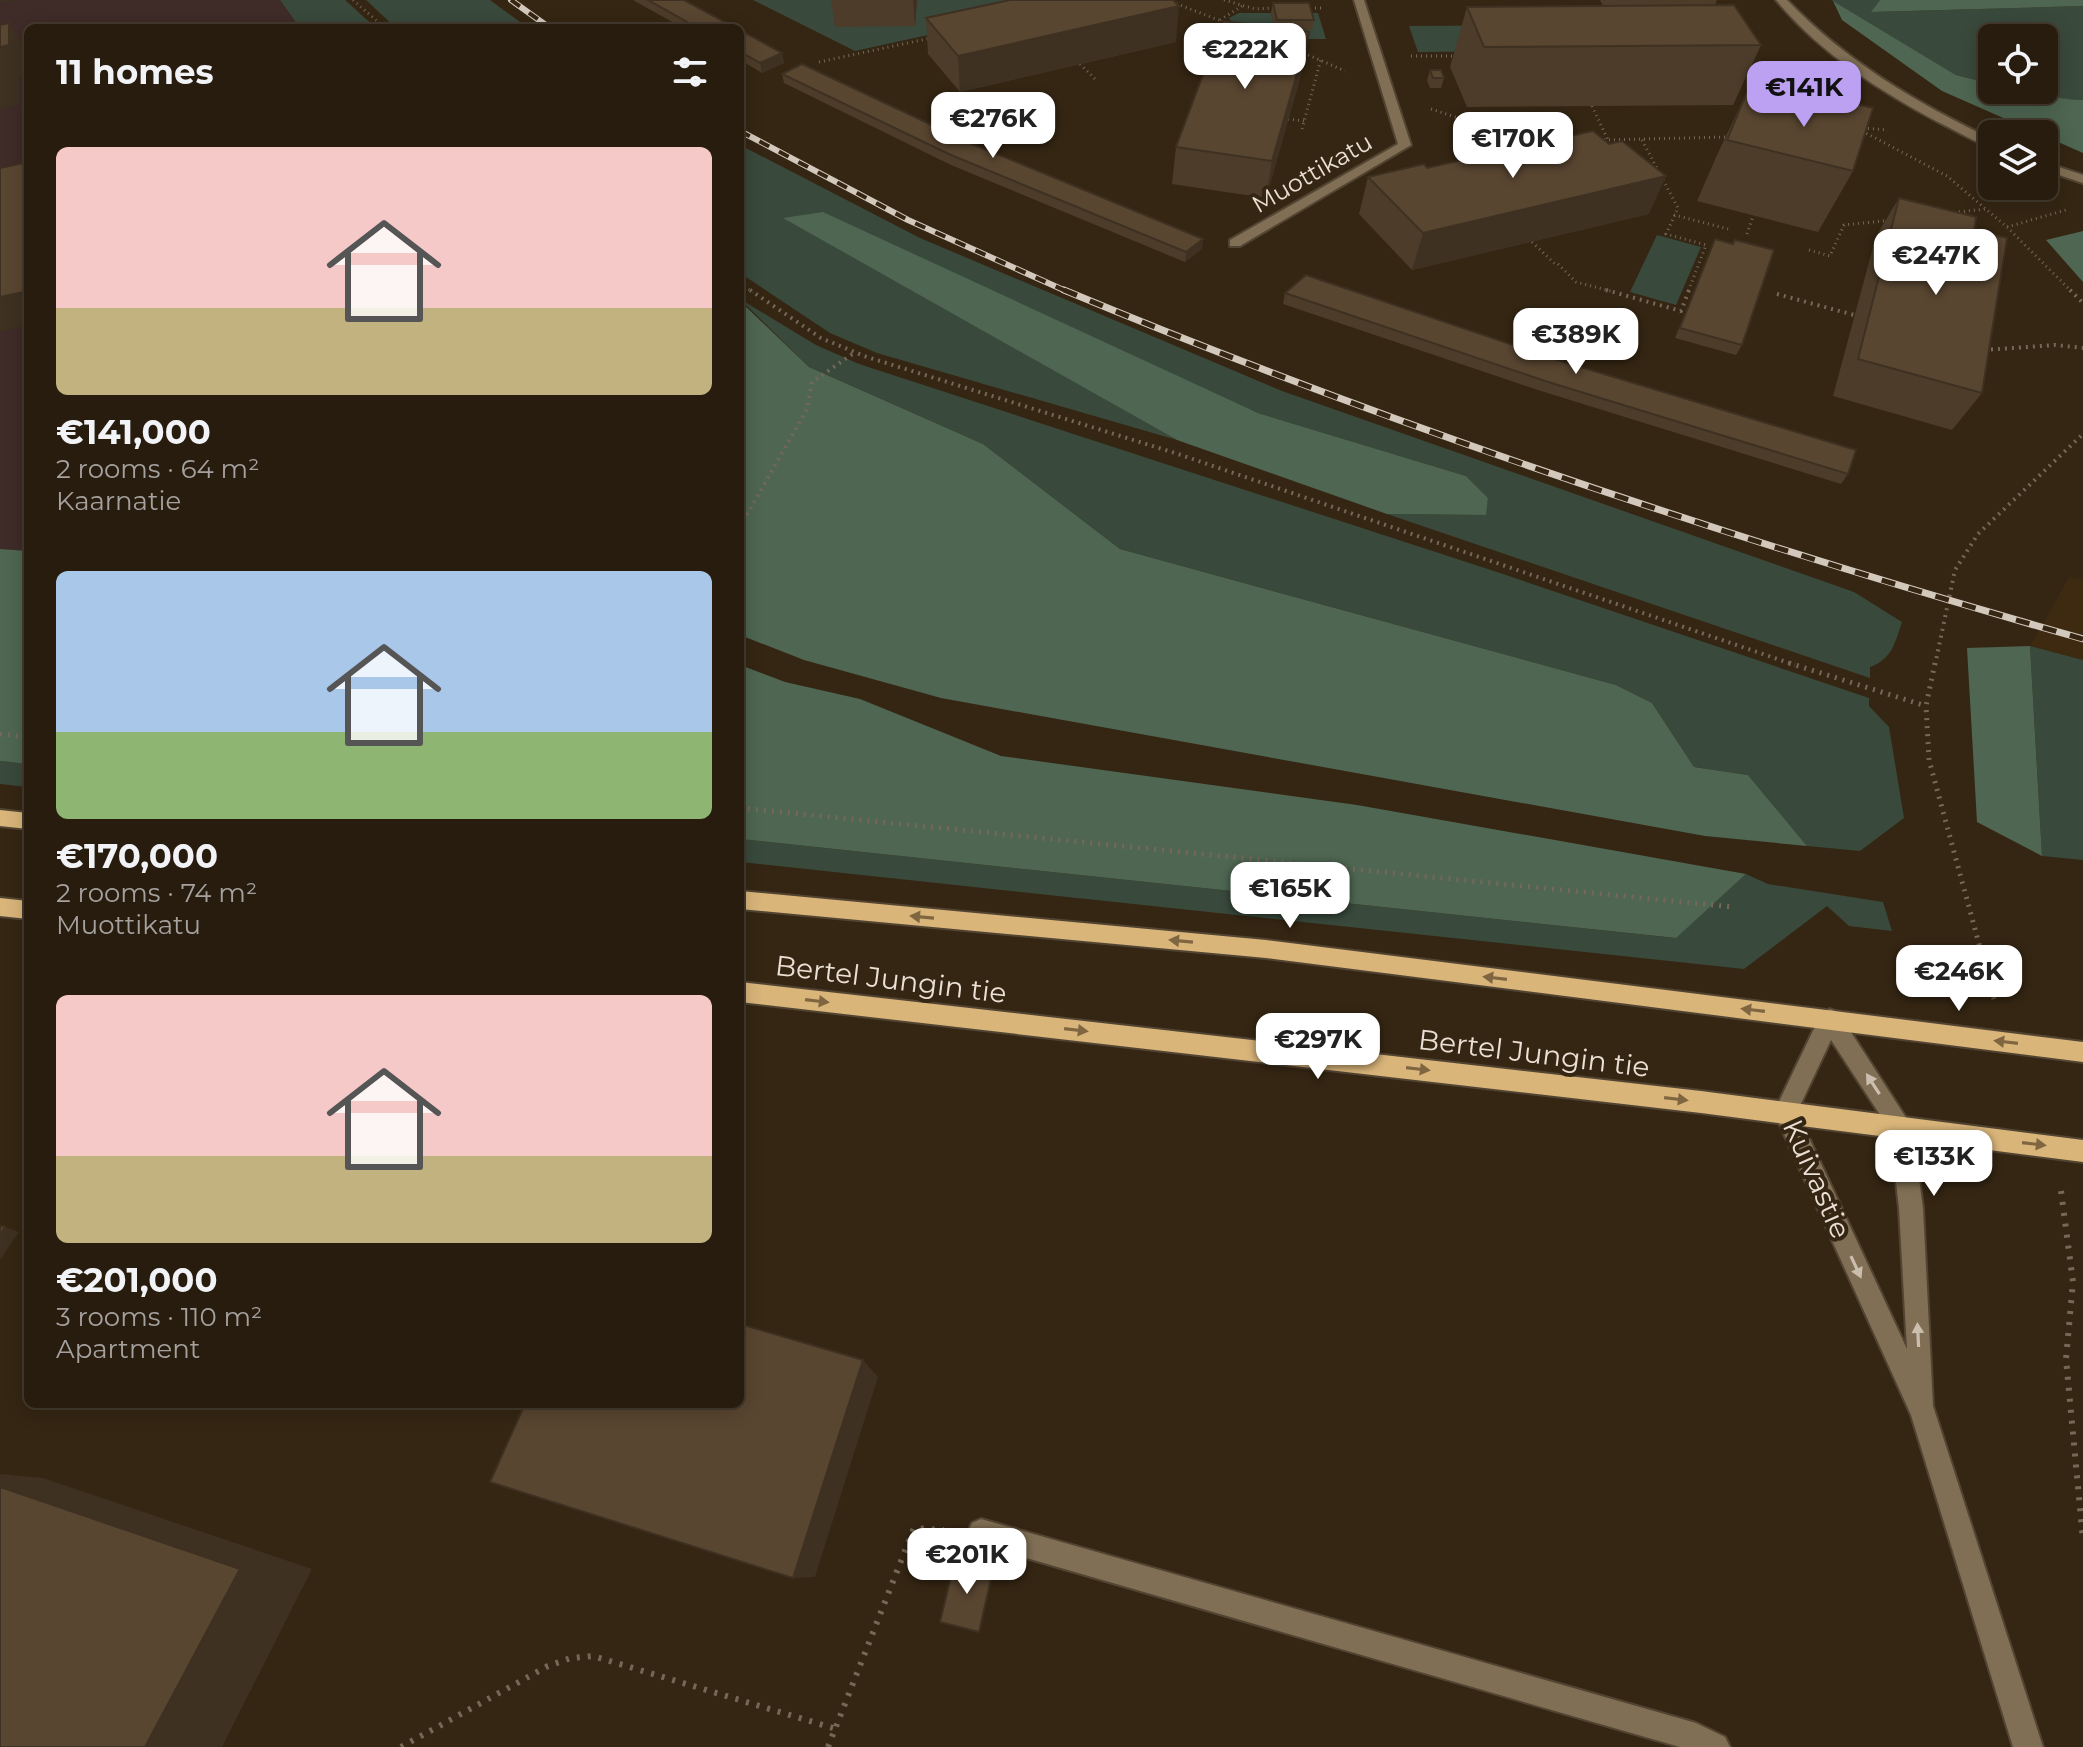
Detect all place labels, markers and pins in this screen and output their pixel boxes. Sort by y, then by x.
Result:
pin: €222K [1189,23,1301,91]
pin: €141K [1748,61,1860,129]
pin: €276K [937,92,1049,160]
pin: €170K [1457,112,1569,180]
pin: €247K [1880,229,1992,297]
pin: €389K [1520,308,1632,376]
pin: €165K [1234,862,1346,930]
pin: €246K [1903,945,2015,1013]
pin: €297K [1262,1013,1374,1081]
pin: €133K [1878,1130,1990,1198]
pin: €201K [911,1528,1023,1596]

